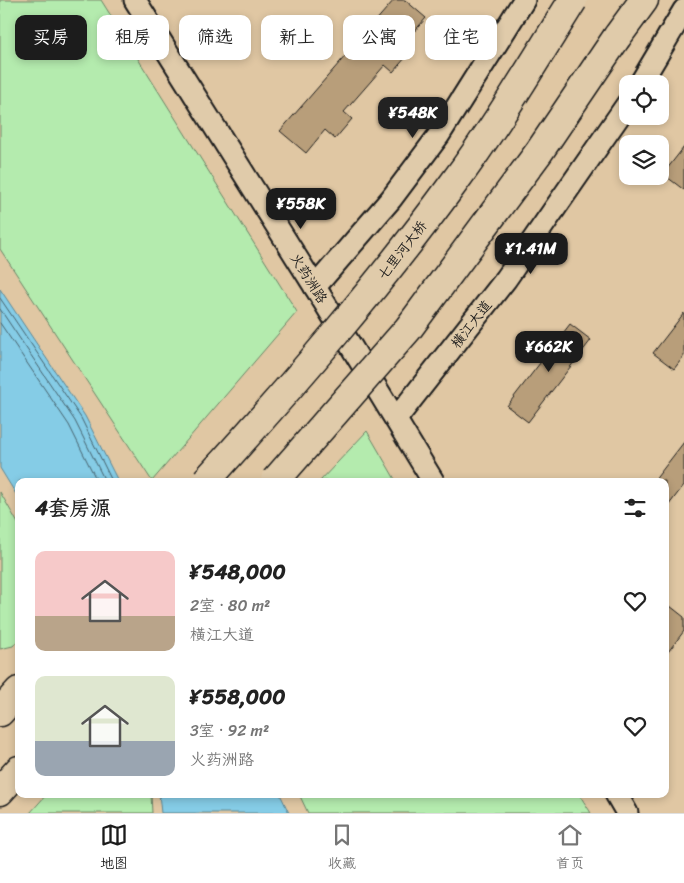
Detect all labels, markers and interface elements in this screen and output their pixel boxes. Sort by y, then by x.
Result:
chip: 买房 [15,15,87,60]
chip: 租房 [97,15,169,60]
chip: 筛选 [179,15,251,60]
chip: 新上 [261,15,333,60]
chip: 公寓 [343,15,415,60]
chip: 住宅 [425,15,497,60]
map controls [619,75,669,185]
button: locate [619,75,669,125]
pin: ¥548K [378,96,448,139]
text: ¥548K [389,98,437,127]
button: layers [619,135,669,185]
pin: ¥558K [266,188,336,230]
text: ¥558K [277,189,325,218]
street label: 七里河大桥 [371,215,434,286]
pin: ¥1.41M [490,232,572,275]
text: ¥1.41M [506,234,556,263]
street label: 火药洲路 [283,248,334,309]
street label: 横江大道 [444,295,498,354]
pin: ¥662K [514,330,584,373]
text: ¥662K [526,332,572,361]
text: 4套房源 [35,489,111,527]
icon: filters [621,494,649,522]
text: ¥548,000 [190,553,286,591]
icon: home [75,571,135,631]
icon: heart [621,587,649,615]
text: 2室 · 80 m² [190,591,270,620]
text: 横江大道 [190,620,254,649]
text: ¥558,000 [190,678,285,716]
icon: home [75,696,135,756]
icon: heart [621,712,649,740]
text: 3室 · 92 m² [190,716,269,745]
text: 火药洲路 [190,745,254,774]
tab: 地图 [100,821,128,876]
tab: 收藏 [328,821,356,876]
tab: 首页 [556,821,584,876]

